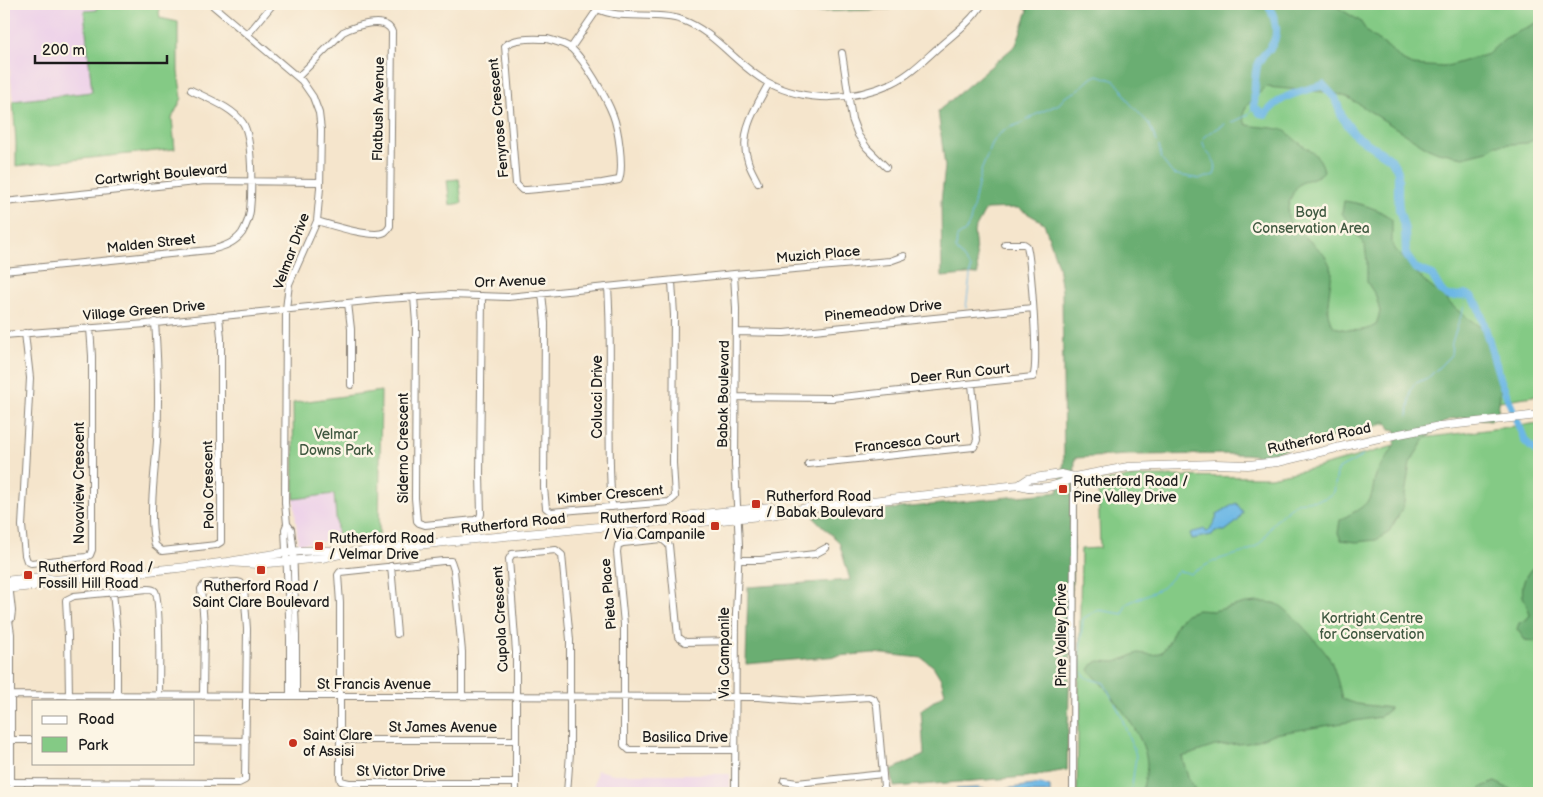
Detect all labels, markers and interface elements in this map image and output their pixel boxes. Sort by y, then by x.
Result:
scale bar [35,32,168,64]
text: 200 m [42,41,85,60]
street label: Flatbush Avenue [369,57,388,161]
street label: Fenyrose Crescent [485,57,512,179]
street label: Cartwright Boulevard [94,160,228,189]
park label: Boyd Conservation Area [1252,204,1370,237]
street label: Velmar Drive [270,211,313,292]
street label: Malden Street [106,230,197,257]
street label: Muzich Place [775,242,861,267]
street label: Orr Avenue [474,272,546,291]
street label: Pinemeadow Drive [823,296,943,325]
street label: Village Green Drive [82,297,206,324]
street label: Babak Boulevard [714,340,733,448]
street label: Colucci Drive [589,355,606,439]
street label: Deer Run Court [909,360,1011,387]
street label: Siderno Crescent [395,392,412,503]
street label: Rutherford Road [1266,419,1372,458]
street label: Novaview Crescent [71,421,88,544]
park label: Velmar Downs Park [299,426,373,459]
street label: Francesca Court [854,428,961,456]
street label: Polo Crescent [199,440,218,530]
place label: Rutherford Road / Pine Valley Drive [1073,473,1188,506]
street label: Kimber Crescent [556,481,665,508]
marker: Rutherford Road / Pine Valley Drive [1057,483,1069,495]
place label: Rutherford Road / Babak Boulevard [766,488,884,521]
marker: Rutherford Road / Babak Boulevard [750,498,762,510]
street label: Rutherford Road [460,510,566,537]
place label: Rutherford Road / Via Campanile [600,510,705,543]
marker: Rutherford Road / Via Campanile [709,520,721,532]
place label: Rutherford Road / Velmar Drive [329,530,434,563]
marker: Rutherford Road / Velmar Drive [313,540,325,552]
street label: Pieta Place [597,558,620,630]
place label: Rutherford Road / Fossill Hill Road [38,559,153,592]
marker: Rutherford Road / Saint Clare Boulevard [255,564,267,576]
street label: Cupola Crescent [489,565,512,673]
marker: Rutherford Road / Fossill Hill Road [22,569,34,581]
place label: Rutherford Road / Saint Clare Boulevard [192,578,330,611]
street label: Pine Valley Drive [1053,583,1070,687]
street label: Via Campanile [716,607,733,699]
park label: Kortright Centre for Conservation [1320,610,1424,643]
street label: St Francis Avenue [317,676,431,693]
legend [32,700,195,764]
text: Road [78,710,114,729]
street label: St James Avenue [389,719,497,736]
place label: Saint Clare of Assisi [303,727,373,760]
street label: Basilica Drive [642,729,728,746]
text: Park [78,736,109,755]
marker: Saint Clare of Assisi [287,737,299,749]
street label: St Victor Drive [356,763,446,780]

